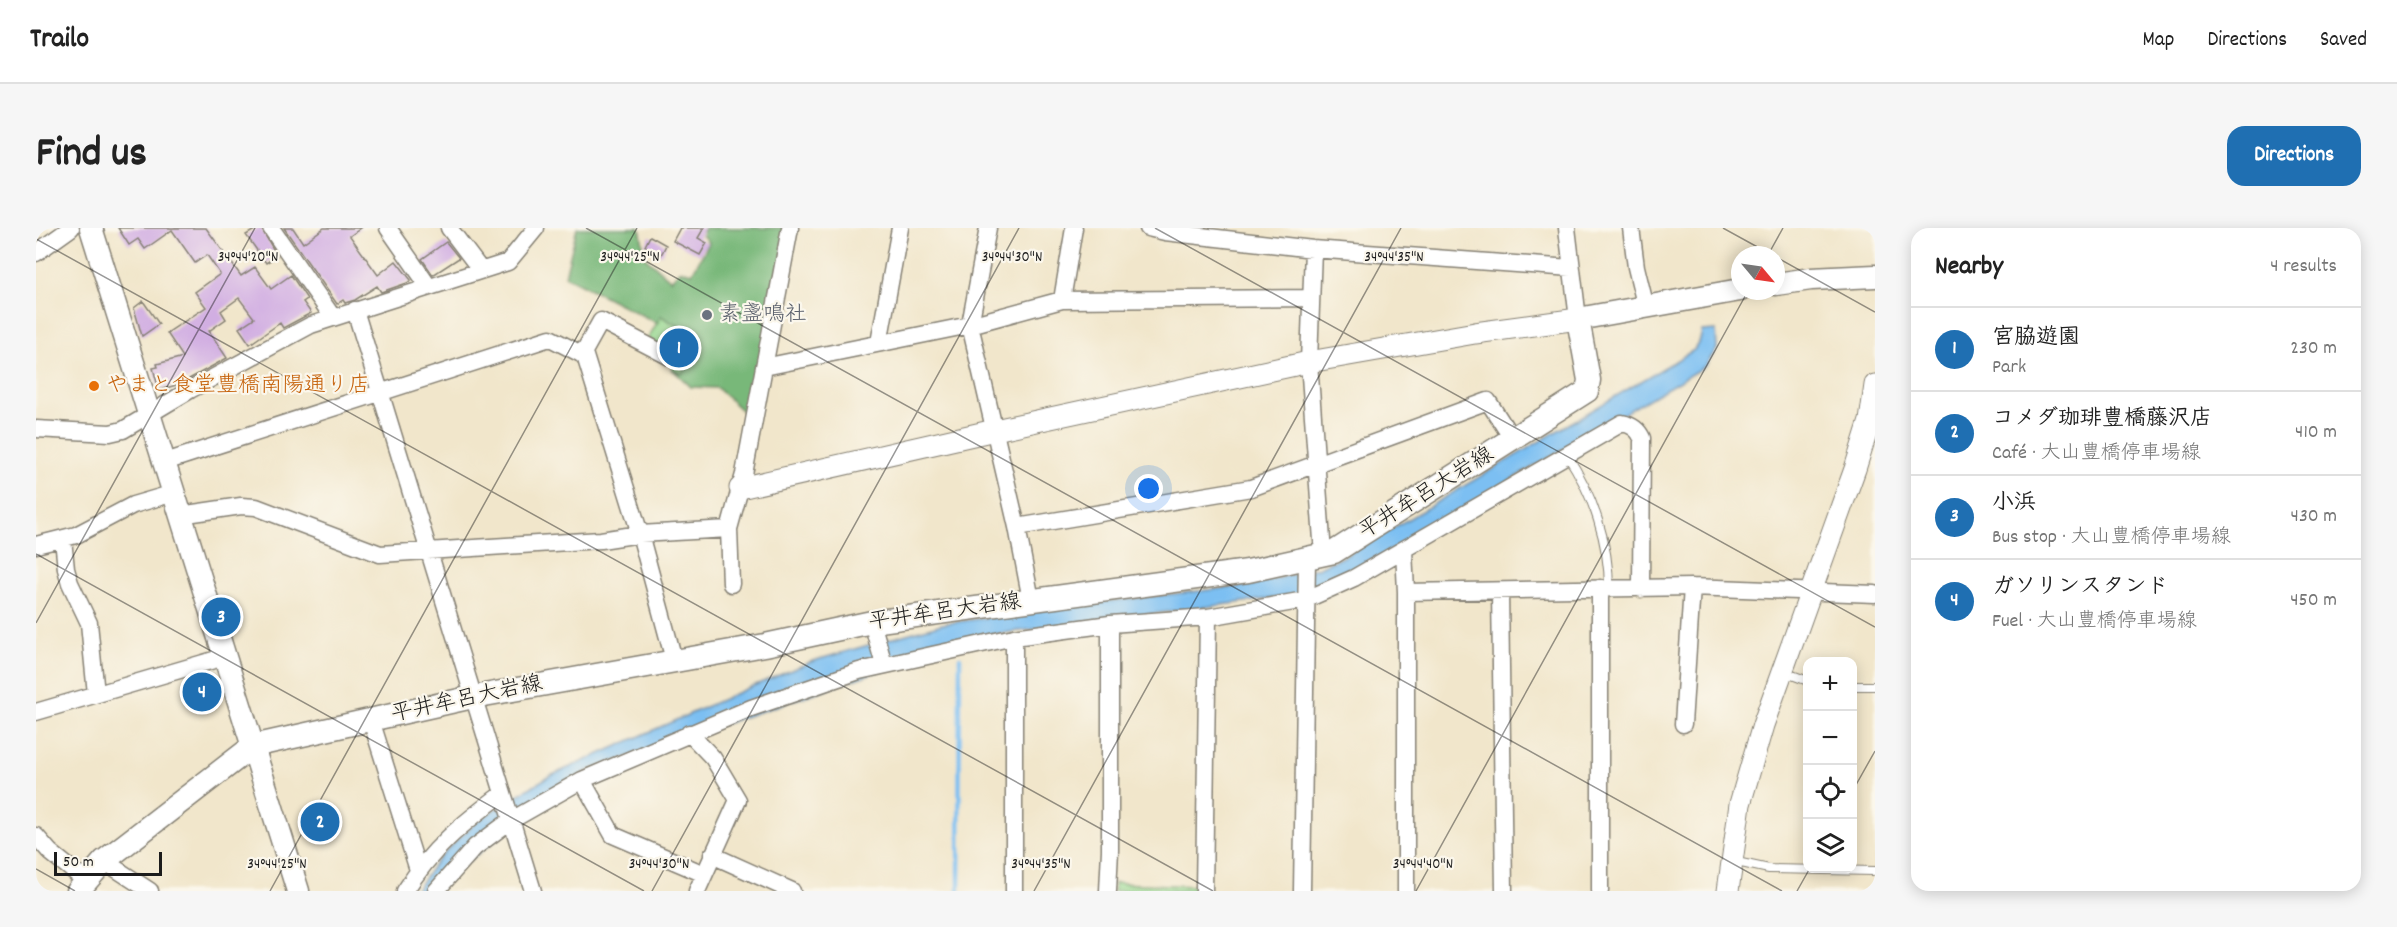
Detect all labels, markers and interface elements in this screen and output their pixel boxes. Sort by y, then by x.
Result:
text: Trailo [30,21,89,61]
text: Map [2143,26,2174,56]
text: Directions [2207,26,2287,56]
text: Saved [2320,26,2367,56]
text: Find us [36,126,147,186]
button: Directions [2227,126,2361,186]
north arrow [1731,246,1785,300]
text: 34°44'20"N [218,247,278,269]
text: 34°44'25"N [600,247,660,269]
text: 34°44'30"N [982,247,1042,269]
text: 34°44'35"N [1364,247,1424,269]
text: Nearby [1935,249,2003,286]
text: 4 results [2270,253,2337,281]
place label: 素盞鳴社 [719,300,807,331]
marker: 素盞鳴社 [700,308,714,322]
text: 宮脇遊園 [1992,323,2080,354]
pin: 1 [660,326,698,370]
text: 1 [1952,335,1957,363]
text: 230 m [2290,335,2337,363]
text: Park [1992,354,2026,382]
place label: やまと食堂豊橋南陽通り店 [106,371,370,402]
marker: やまと食堂豊橋南陽通り店 [87,379,101,393]
text: コメダ珈琲豊橋藤沢店 [1992,404,2212,435]
text: 2 [1950,419,1959,447]
text: 410 m [2295,419,2337,447]
street label: 平井牟呂大岩線 [1353,440,1501,548]
text: Café · 大山豊橋停車場線 [1992,440,2201,468]
your location [1134,474,1163,503]
text: 小浜 [1992,488,2036,519]
text: 3 [1950,503,1959,531]
text: 430 m [2291,503,2337,531]
text: Bus stop · 大山豊橋停車場線 [1992,524,2231,552]
text: ガソリンスタンド [1992,572,2168,603]
street label: 平井牟呂大岩線 [867,587,1023,639]
text: 4 [1950,587,1959,615]
text: 450 m [2290,587,2337,615]
pin: 3 [202,594,240,640]
text: Fuel · 大山豊橋停車場線 [1992,608,2197,636]
map controls [1803,657,1857,873]
button: + [1803,657,1857,711]
street label: 平井牟呂大岩線 [388,669,546,731]
pin: 4 [182,670,222,714]
button: − [1803,711,1857,765]
button: locate [1803,765,1857,819]
pin: 2 [300,800,340,844]
button: layers [1803,819,1857,873]
scale bar [54,849,162,876]
text: 50 m [63,851,94,874]
text: 34°44'25"N [247,854,307,876]
text: 34°44'30"N [629,854,689,876]
text: 34°44'35"N [1011,854,1071,876]
text: 34°44'40"N [1393,854,1453,876]

